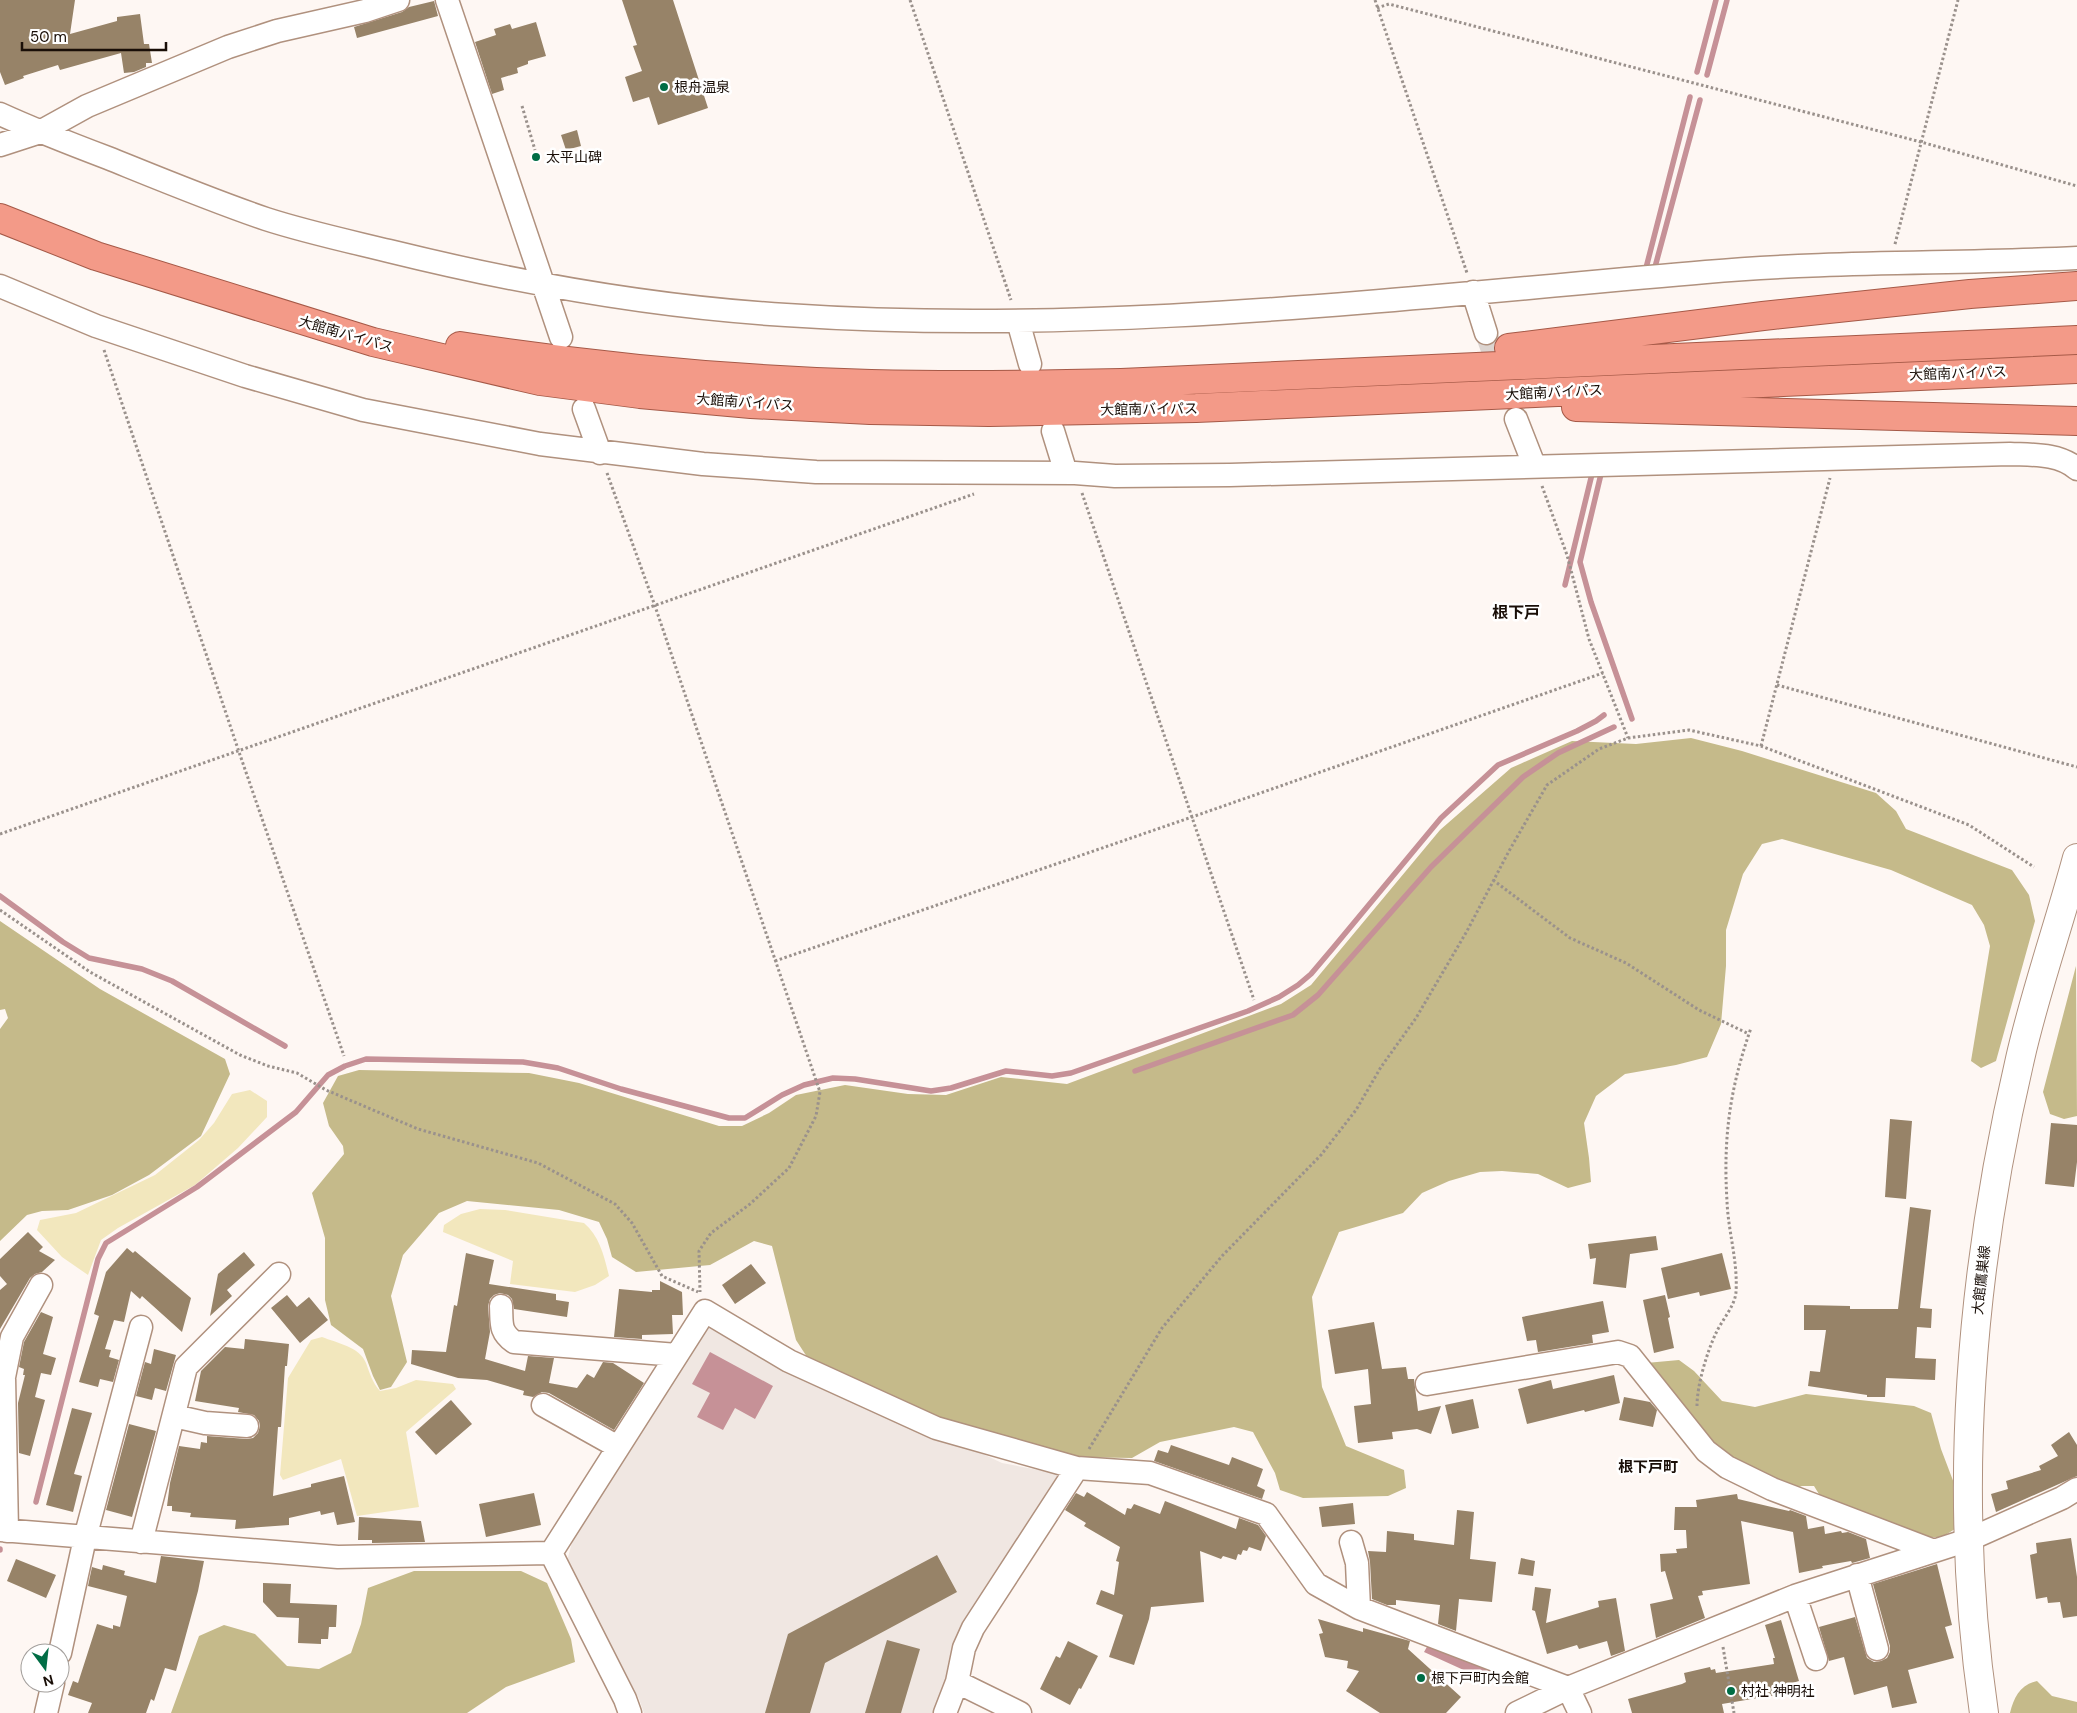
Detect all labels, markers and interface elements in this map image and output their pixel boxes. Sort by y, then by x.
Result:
scale bar [22,20,166,52]
text: 50 m [30,27,67,47]
place label: 根舟温泉 [674,78,730,96]
marker: 根舟温泉 [658,81,670,93]
place label: 太平山碑 [546,148,602,166]
marker: 太平山碑 [530,151,542,163]
street label: 大館南バイパス [297,312,395,356]
street label: 大館南バイパス [1909,362,2007,384]
street label: 大館南バイパス [1505,380,1603,404]
street label: 大館南バイパス [696,390,794,414]
street label: 大館南バイパス [1100,399,1198,419]
district label: 根下戸 [1492,602,1540,623]
street label: 大館鷹巣線 [1968,1244,1994,1316]
district label: 根下戸町 [1618,1457,1678,1477]
north arrow [20,1643,70,1693]
place label: 根下戸町内会館 [1431,1669,1529,1687]
text: N [41,1671,56,1691]
marker: 根下戸町内会館 [1415,1672,1427,1684]
place label: 村社 神明社 [1741,1682,1815,1700]
marker: 村社 神明社 [1725,1685,1737,1697]

